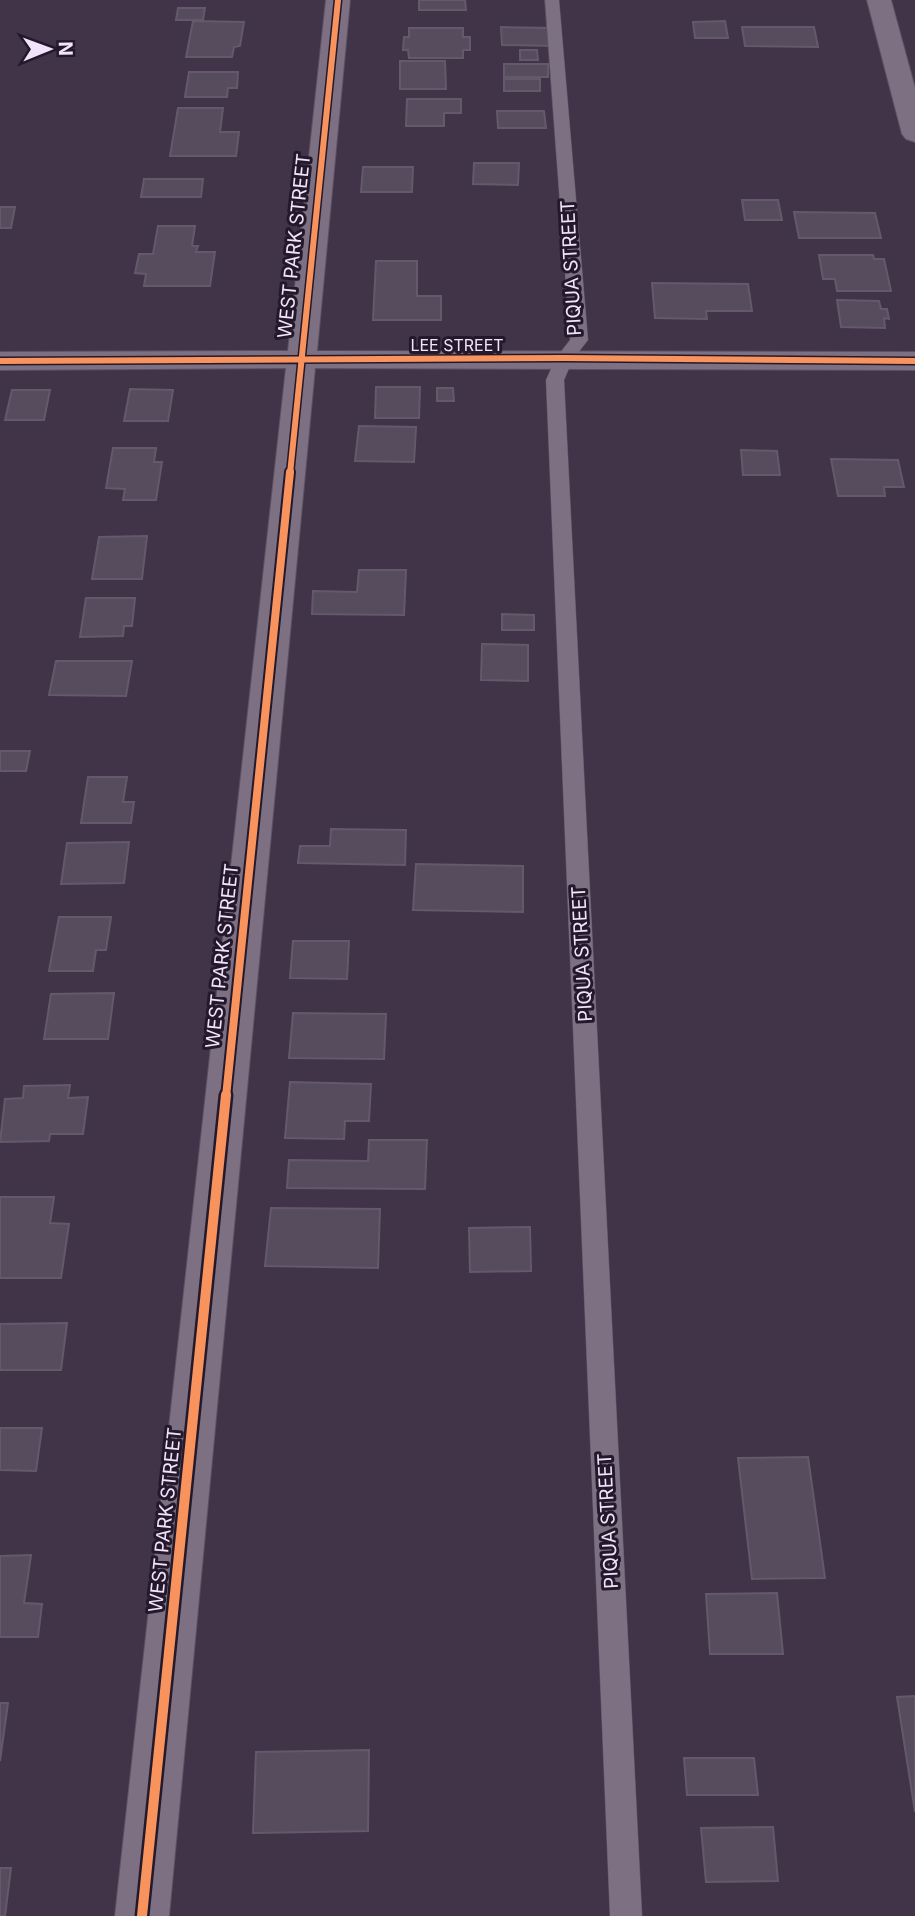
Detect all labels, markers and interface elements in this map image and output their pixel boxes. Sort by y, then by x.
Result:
north arrow [14,14,84,84]
text: N [54,41,77,56]
street label: WEST PARK STREET [273,152,315,340]
street label: PIQUA STREET [556,200,586,336]
street label: LEE STREET [410,335,504,355]
street label: WEST PARK STREET [201,862,243,1050]
street label: PIQUA STREET [567,886,597,1022]
street label: WEST PARK STREET [144,1426,186,1614]
street label: PIQUA STREET [593,1453,623,1589]

